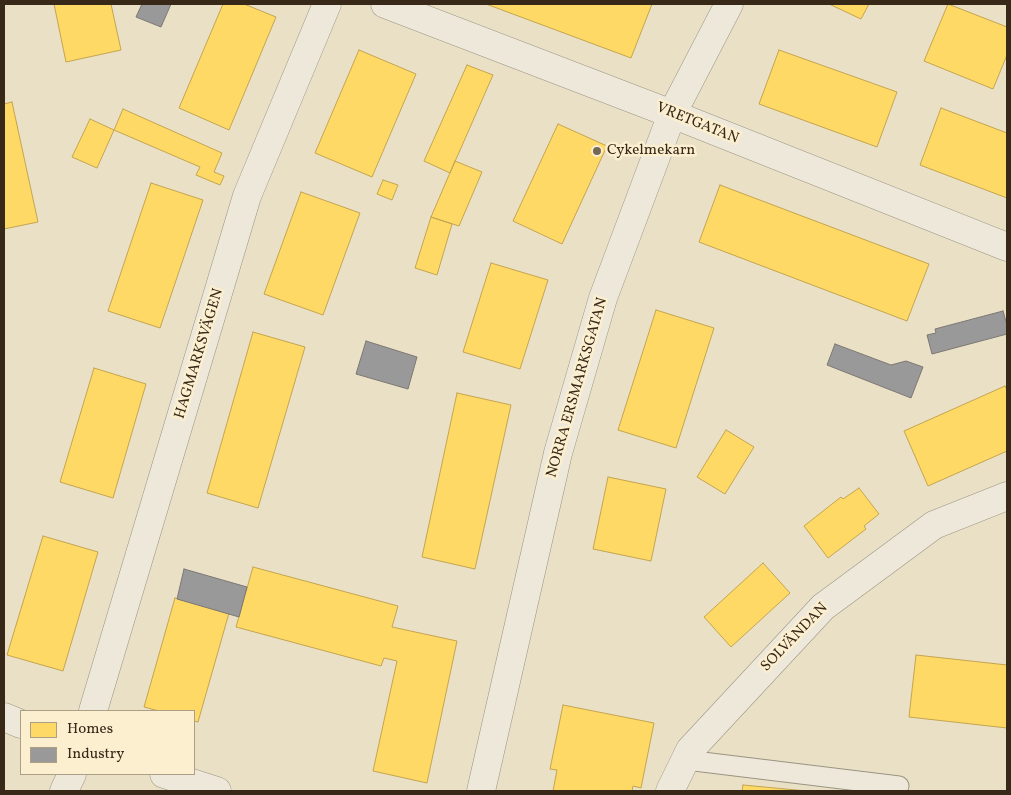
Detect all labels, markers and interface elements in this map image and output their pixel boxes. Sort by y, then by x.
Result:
street label: VRETGATAN [653,99,741,149]
place label: Cykelmekarn [607,142,695,160]
marker: Cykelmekarn [591,145,603,157]
street label: HAGMARKSVÄGEN [172,287,228,421]
street label: NORRA ERSMARKSGATAN [544,296,612,480]
street label: SOLVÄNDAN [758,600,832,676]
legend [20,710,195,775]
text: Homes [67,719,113,740]
text: Industry [67,744,124,765]

